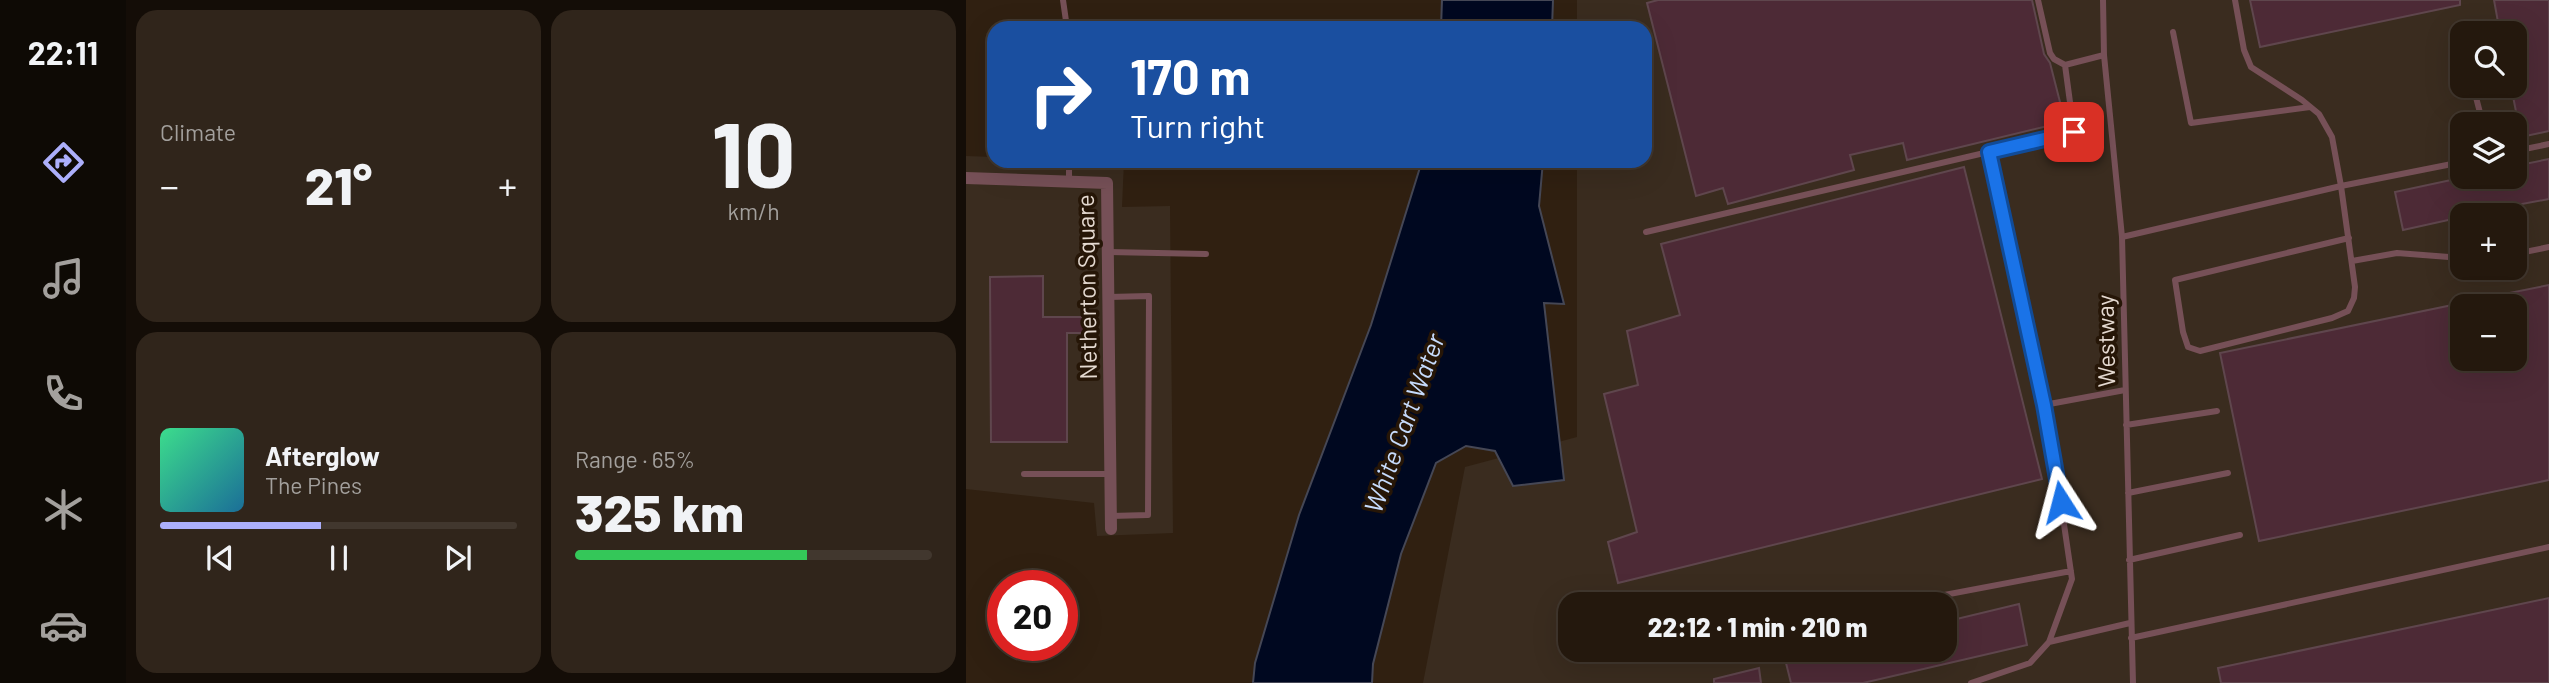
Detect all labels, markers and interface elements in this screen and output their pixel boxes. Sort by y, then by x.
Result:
map controls [2450,21,2527,371]
button: search [2450,21,2527,98]
text: 22:11 [28,33,98,71]
text: 170 m [1130,46,1250,105]
icon: right [1015,49,1106,140]
text: 10 [711,97,796,206]
pin [2044,102,2104,162]
text: Turn right [1130,106,1265,144]
button: layers [2450,112,2527,189]
icon: arrive [2055,113,2093,151]
text: Climate [160,118,236,146]
icon: directions [39,138,88,187]
text: 21° [305,153,372,215]
text: − [160,162,179,208]
text: + [498,162,517,208]
street label: Netherton Square [1070,194,1102,380]
text: km/h [727,197,780,225]
button: + [2450,203,2527,280]
icon: music [39,254,88,303]
street label: Westway [2090,294,2120,388]
button: − [2450,294,2527,371]
water label: White Cart Water [1356,328,1450,517]
icon: phone [39,369,88,418]
text: Afterglow [265,440,380,471]
text: Range · 65% [575,445,695,473]
position arrow [2024,465,2098,539]
text: The Pines [265,471,362,499]
text: 325 km [575,480,744,542]
icon: climate [39,485,88,534]
icon: previous [201,539,239,577]
icon: pause [320,539,358,577]
icon: next [439,539,477,577]
speed limit sign: 20 [987,570,1078,661]
icon: car [39,601,88,650]
text: 22:12 · 1 min · 210 m [1648,611,1867,642]

